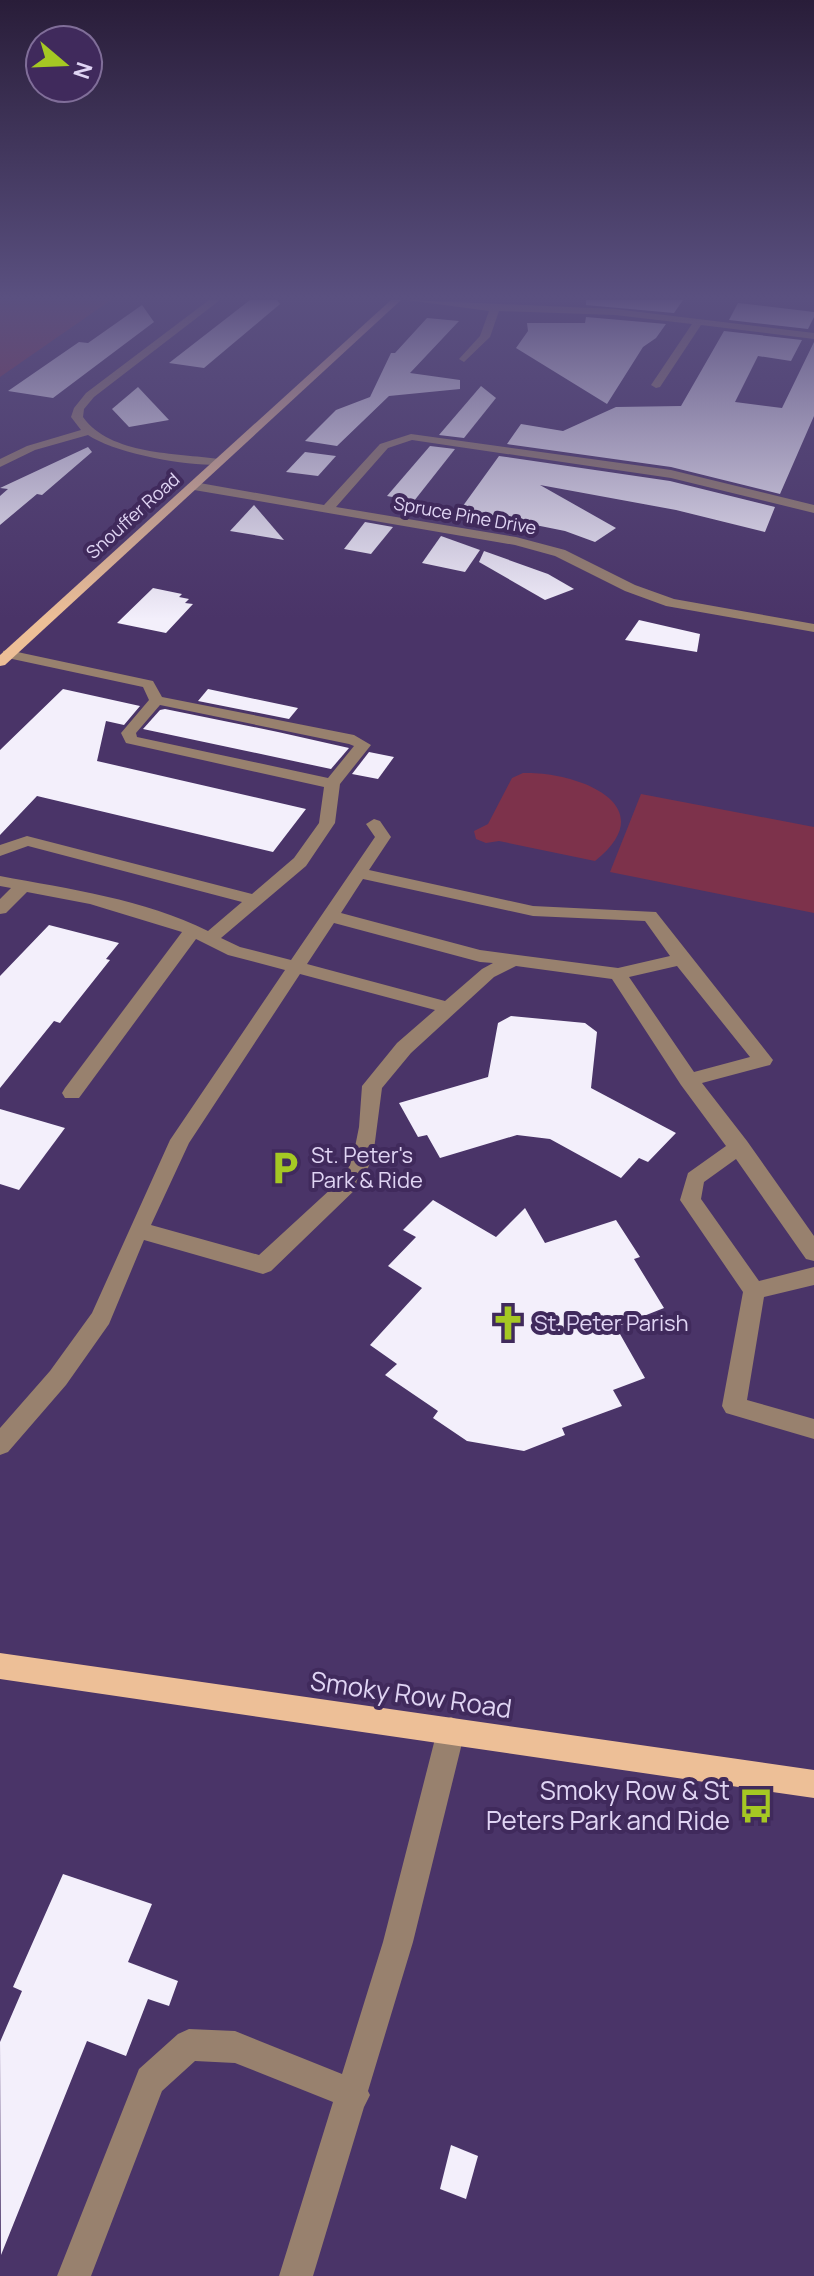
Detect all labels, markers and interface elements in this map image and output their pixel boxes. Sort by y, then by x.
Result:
north arrow [24,24,104,104]
text: N [66,58,100,83]
street label: Snouffer Road [80,467,184,564]
street label: Spruce Pine Drive [392,491,538,539]
place label: St. Peter's Park & Ride [311,1140,423,1195]
parking icon: St. Peter's Park & Ride [266,1149,304,1187]
church icon: St. Peter Parish [489,1304,527,1342]
place label: St. Peter Parish [534,1308,689,1338]
street label: Smoky Row Road [308,1662,514,1726]
place label: Smoky Row & St Peters Park and Ride [486,1772,730,1838]
bus stop icon: Smoky Row & St Peters Park and Ride [737,1787,775,1825]

